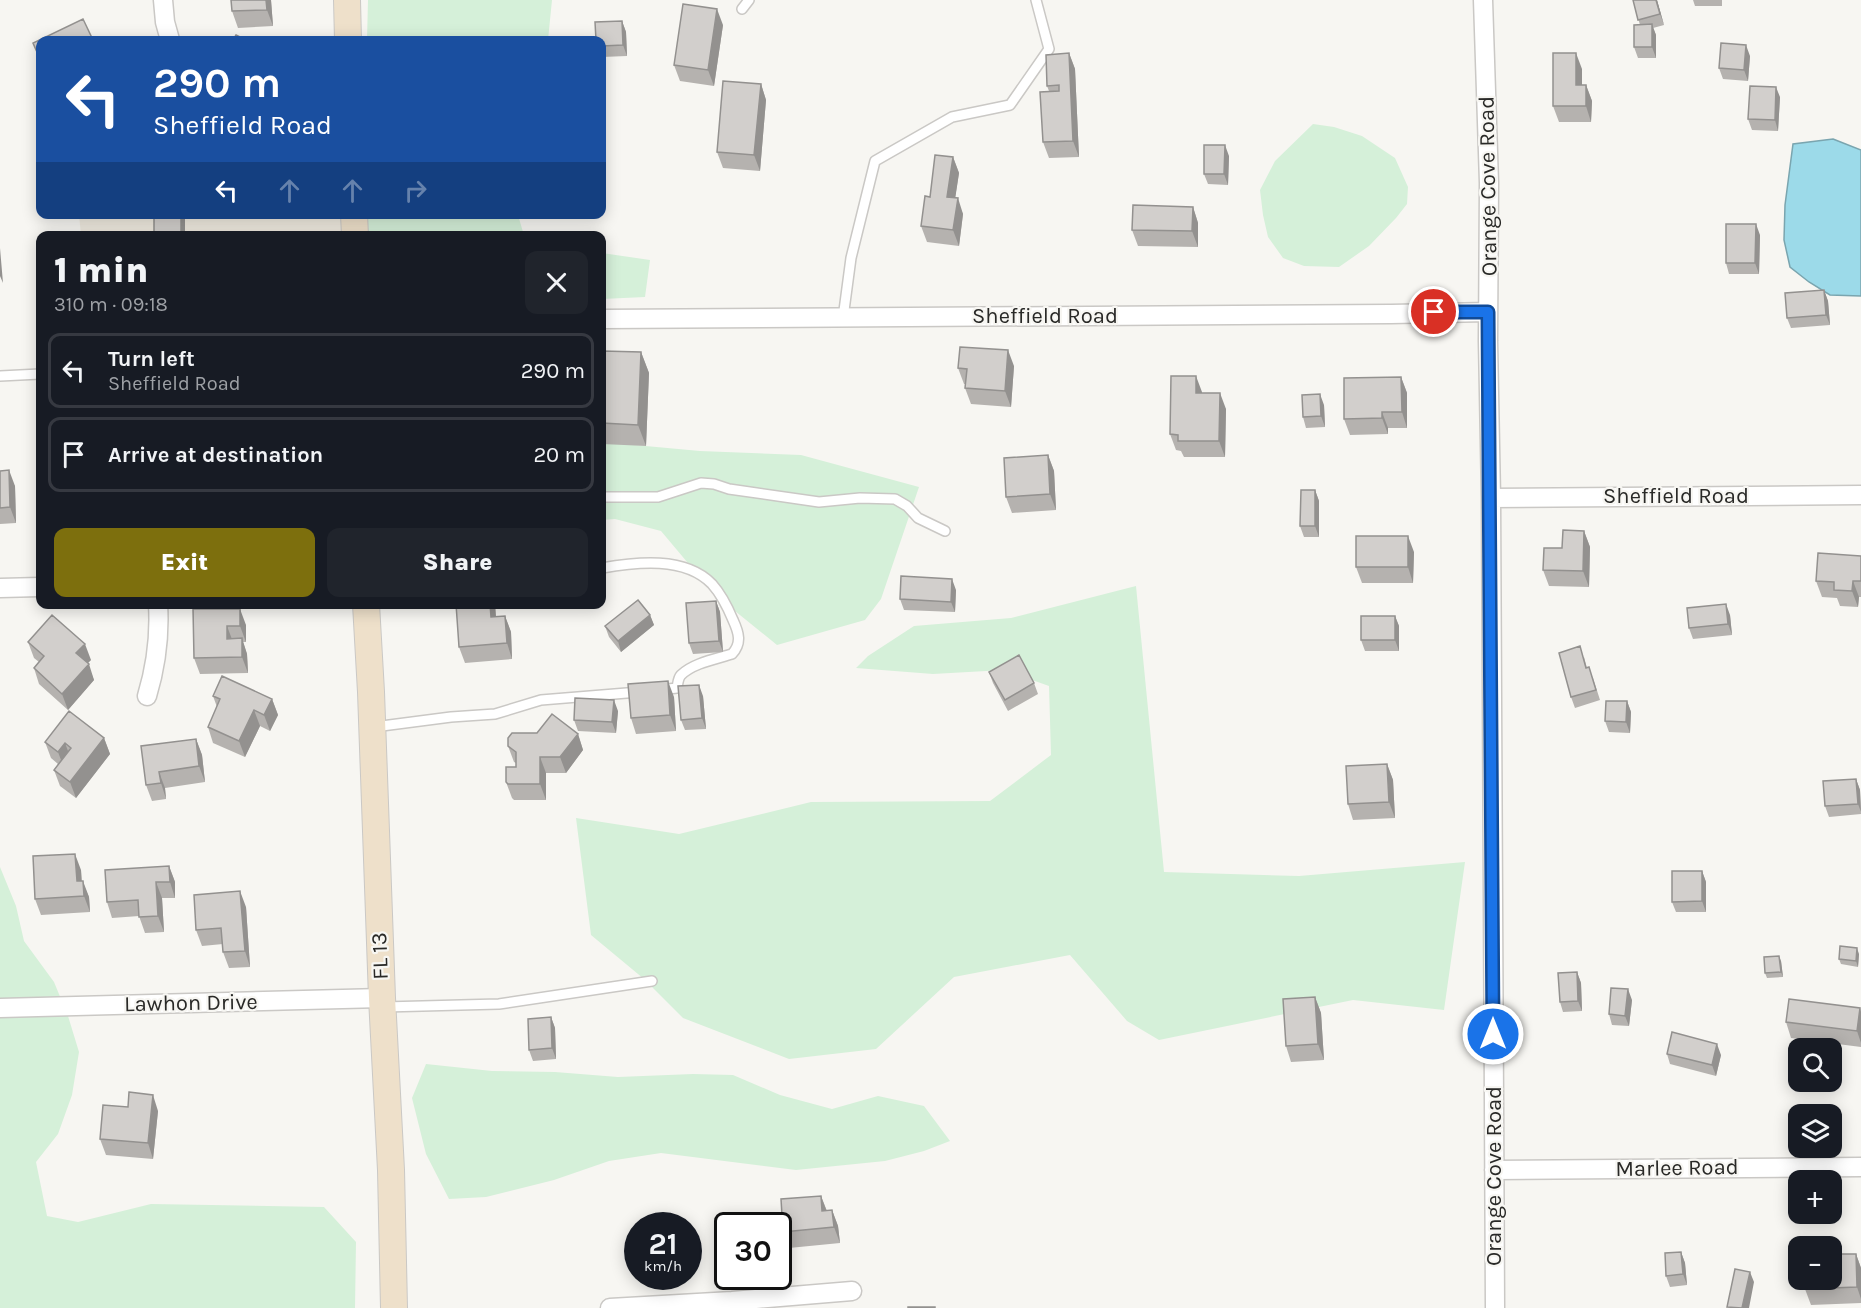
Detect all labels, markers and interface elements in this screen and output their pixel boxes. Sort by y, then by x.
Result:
text: 290 m [153,58,281,108]
icon: left [54,60,132,138]
street label: Orange Cove Road [1473,96,1503,276]
text: Sheffield Road [153,109,332,141]
icon: left [210,174,243,207]
icon: ahead [273,174,306,207]
icon: ahead [336,174,369,207]
icon: right [399,174,432,207]
text: 1 min [54,249,148,291]
button: close [525,251,588,314]
pin [1408,286,1459,337]
text: 310 m · 09:18 [54,293,168,316]
icon: arrive [1417,295,1450,328]
street label: Sheffield Road [972,303,1118,329]
text: Turn left [108,346,195,372]
icon: left [57,354,90,387]
text: 290 m [521,358,585,384]
text: Sheffield Road [108,372,241,395]
icon: arrive [57,438,90,471]
text: Arrive at destination [108,442,323,468]
text: 20 m [533,442,585,468]
street label: Sheffield Road [1603,483,1749,509]
button: Exit [54,528,315,597]
button: Share [327,528,588,597]
street label: FL 13 [366,932,394,980]
street label: Lawhon Drive [124,989,258,1017]
position arrow [1461,1002,1525,1066]
map controls [1788,1038,1842,1290]
button: search [1788,1038,1842,1092]
street label: Orange Cove Road [1481,1086,1507,1266]
button: layers [1788,1104,1842,1158]
street label: Marlee Road [1615,1154,1739,1182]
button: + [1788,1170,1842,1224]
speed limit sign: 30 [714,1212,792,1290]
text: 21 [649,1226,677,1262]
button: − [1788,1236,1842,1290]
text: km/h [644,1257,682,1275]

